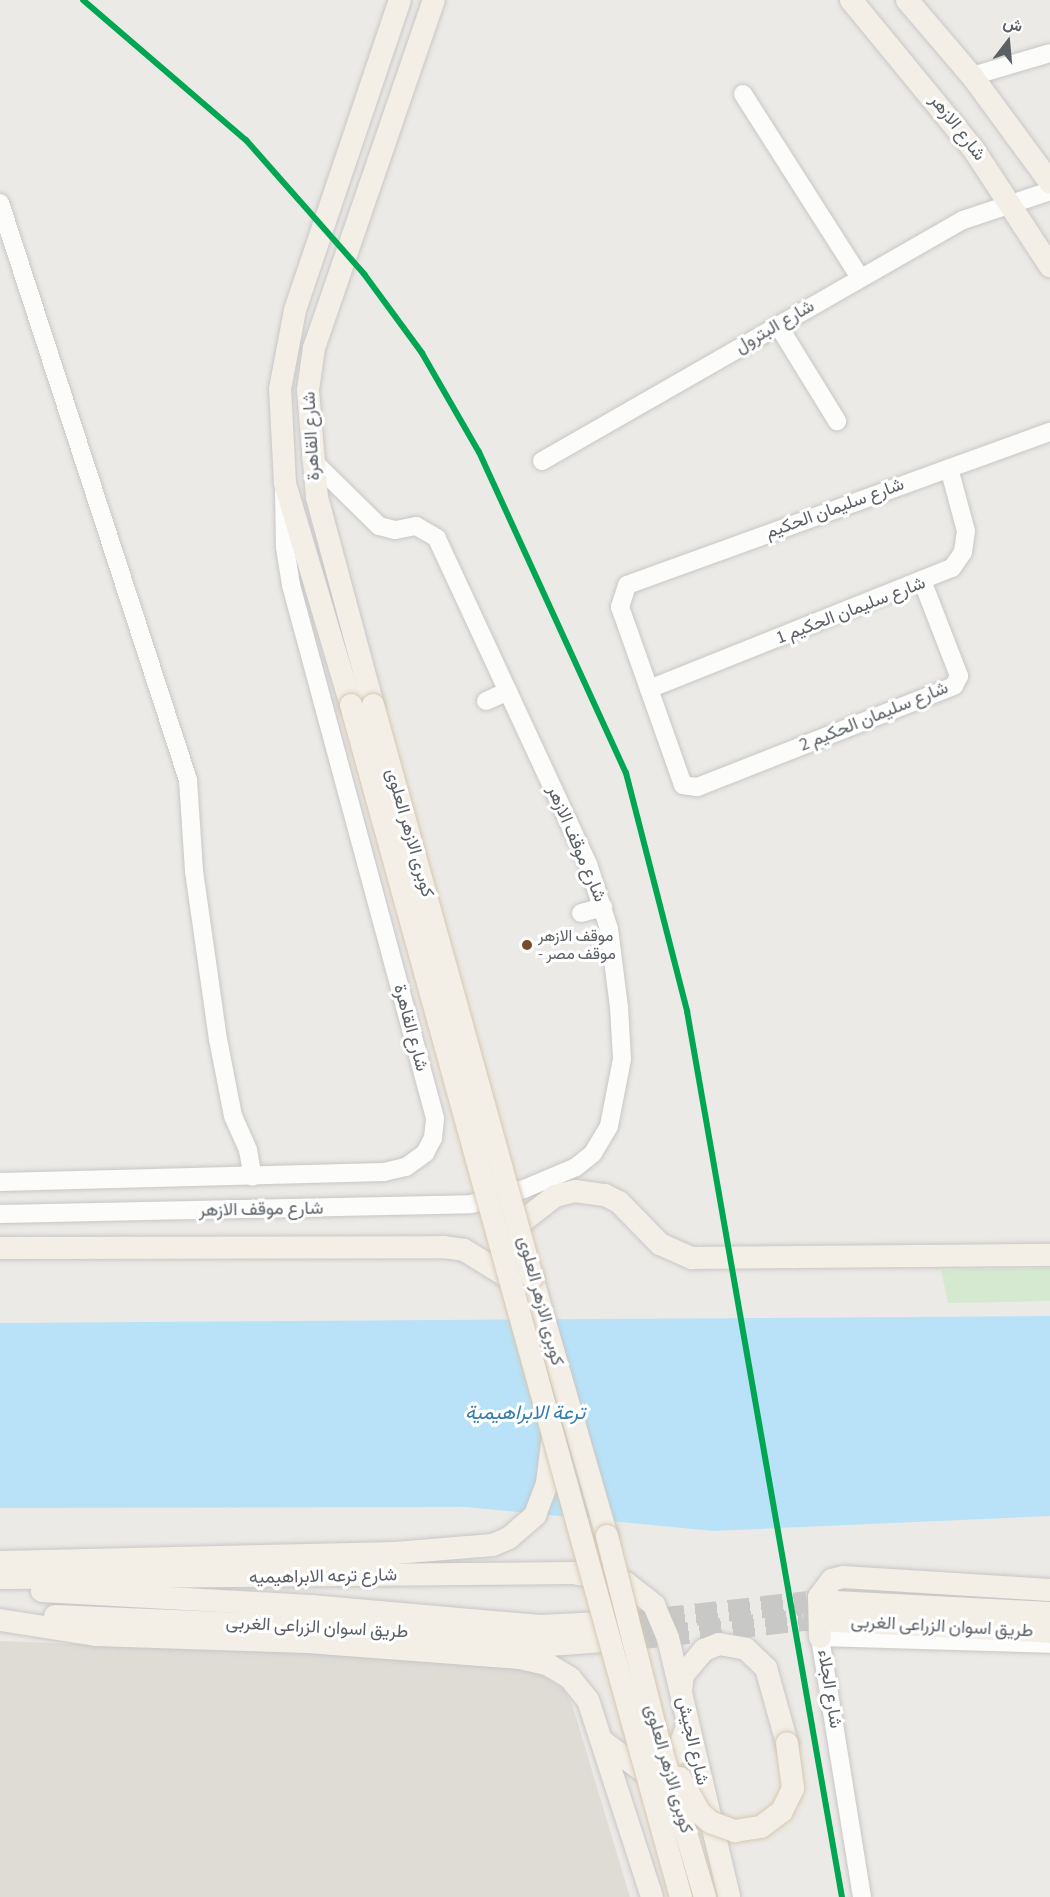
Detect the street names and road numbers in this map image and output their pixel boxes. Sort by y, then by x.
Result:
street label: شارع الازهر [924,90,990,166]
street label: شارع البترول [731,296,819,358]
street label: شارع القاهرة [299,391,325,481]
street label: شارع سليمان الحكيم [763,474,907,544]
street label: شارع سليمان الحكيم 1 [773,573,929,649]
street label: شارع سليمان الحكيم 2 [797,677,951,757]
street label: كوبرى الازهر العلوى [380,766,438,900]
street label: شارع موقف الازهر [542,782,610,906]
street label: شارع القاهرة [388,982,432,1074]
street label: شارع موقف الازهر [199,1198,323,1222]
street label: كوبرى الازهر العلوى [512,1234,568,1368]
street label: شارع ترعه الابراهيميه [249,1565,397,1589]
street label: طريق اسوان الزراعى الغربى [850,1611,1034,1643]
street label: طريق اسوان الزراعى الغربى [225,1612,409,1644]
street label: شارع الجلاء [812,1648,846,1730]
street label: شارع الجيش [671,1695,713,1787]
street label: كوبرى الازهر العلوى [639,1702,697,1836]

